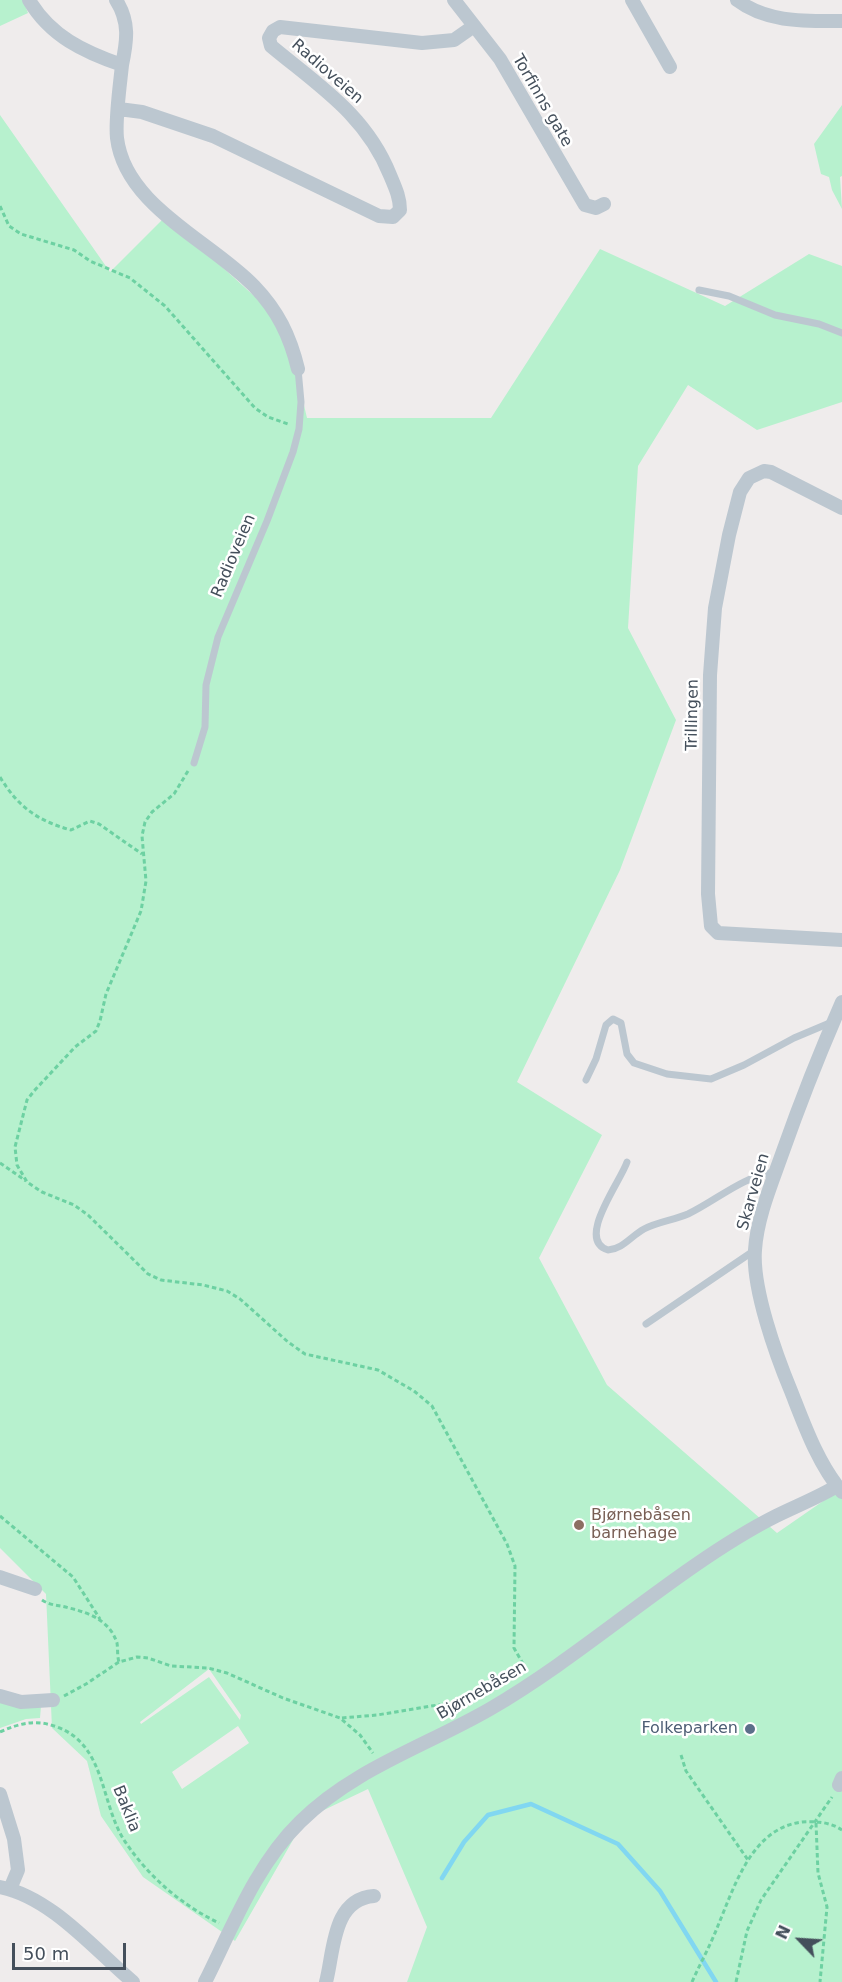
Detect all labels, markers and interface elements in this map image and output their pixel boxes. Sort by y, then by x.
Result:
street label: Radioveien [287,36,367,108]
street label: Torfinns gate [508,51,576,151]
street label: Radioveien [208,511,260,601]
street label: Trillingen [683,679,703,751]
street label: Skarveien [734,1151,774,1233]
place label: Bjørnebåsen barnehage [591,1506,691,1544]
marker: Bjørnebåsen barnehage [572,1518,586,1532]
street label: Bjørnebåsen [434,1658,530,1724]
place label: Folkeparken [641,1719,738,1739]
marker: Folkeparken [743,1722,757,1736]
street label: Baklia [108,1783,144,1835]
north arrow [770,1910,830,1970]
text: N [772,1922,795,1942]
scale bar [15,1931,129,1969]
text: 50 m [23,1943,69,1964]

